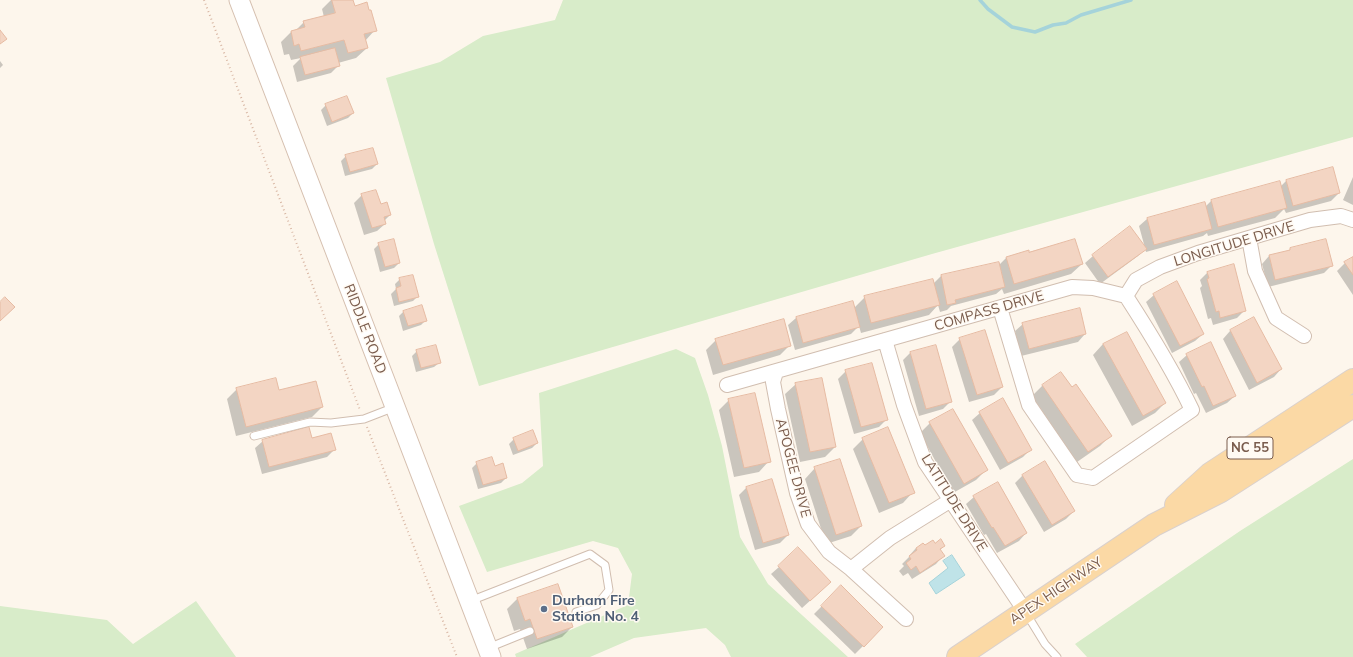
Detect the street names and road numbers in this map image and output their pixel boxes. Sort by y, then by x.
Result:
street label: LONGITUDE DRIVE [1172,218,1296,270]
street label: RIDDLE ROAD [340,282,390,376]
street label: COMPASS DRIVE [932,287,1046,335]
street label: APOGEE DRIVE [772,416,814,520]
road number: NC 55 [1227,437,1273,459]
street label: LATITUDE DRIVE [917,451,991,555]
street label: APEX HIGHWAY [1006,554,1106,628]

